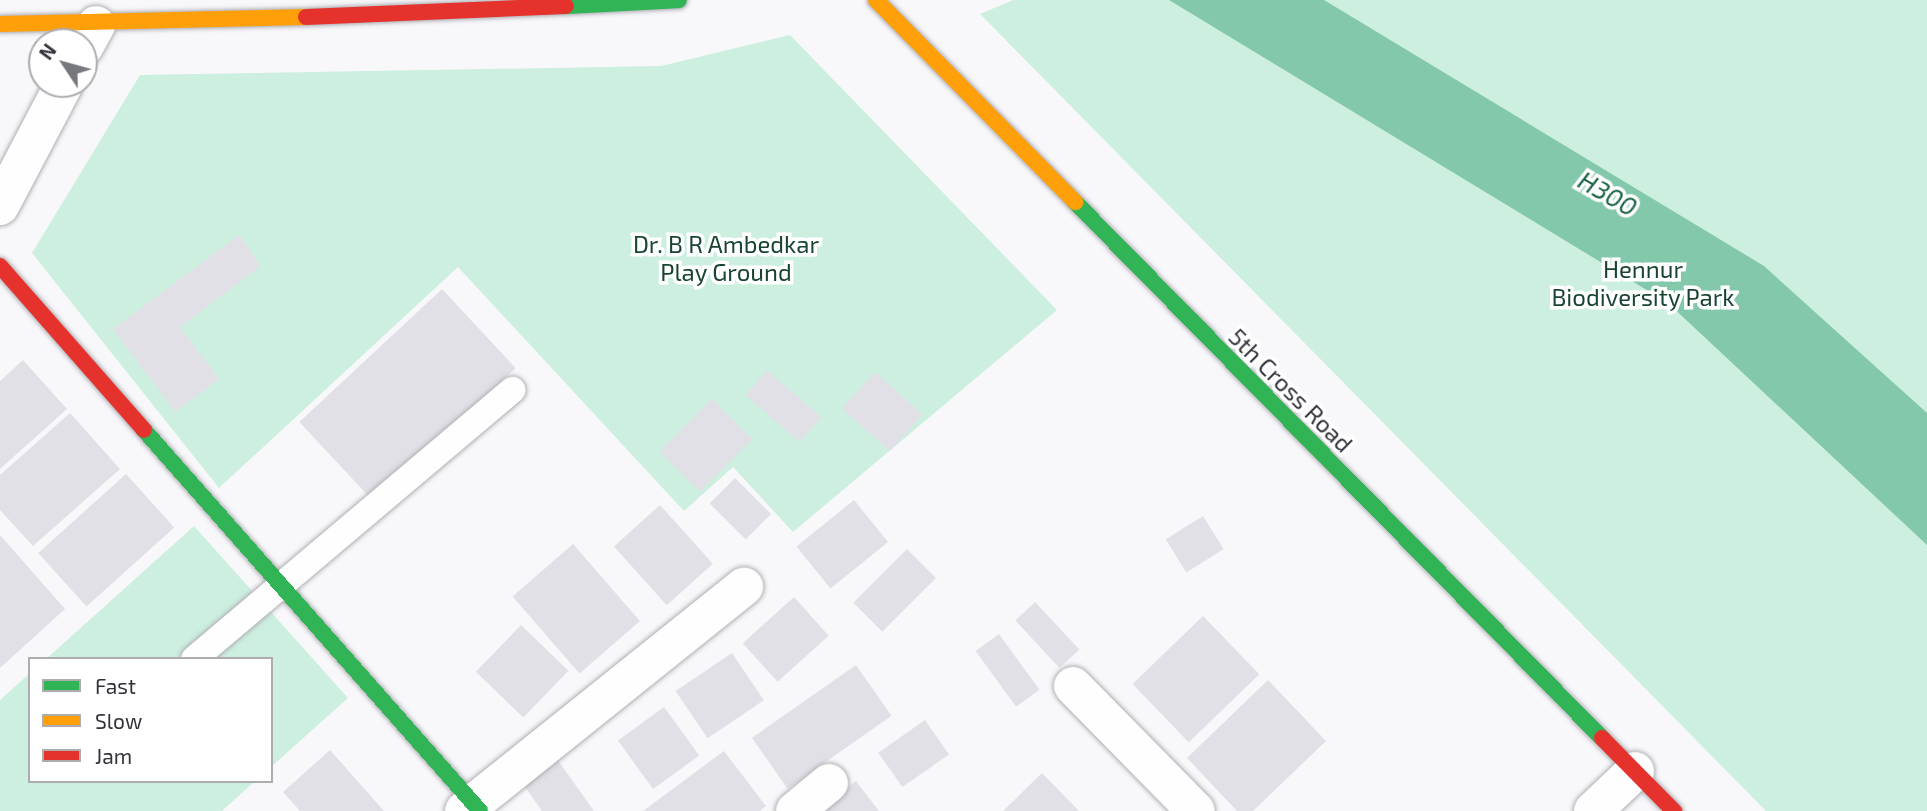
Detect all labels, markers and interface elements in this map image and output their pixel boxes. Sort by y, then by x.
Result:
north arrow [28,28,98,98]
text: N [34,39,61,64]
water label: H300 [1573,164,1643,222]
park label: Dr. B R Ambedkar Play Ground [633,230,819,286]
park label: Hennur Biodiversity Park [1551,255,1735,311]
street label: 5th Cross Road [1223,322,1359,458]
legend [28,657,273,783]
text: Fast [95,673,136,698]
text: Slow [95,708,142,733]
text: Jam [95,743,132,768]

